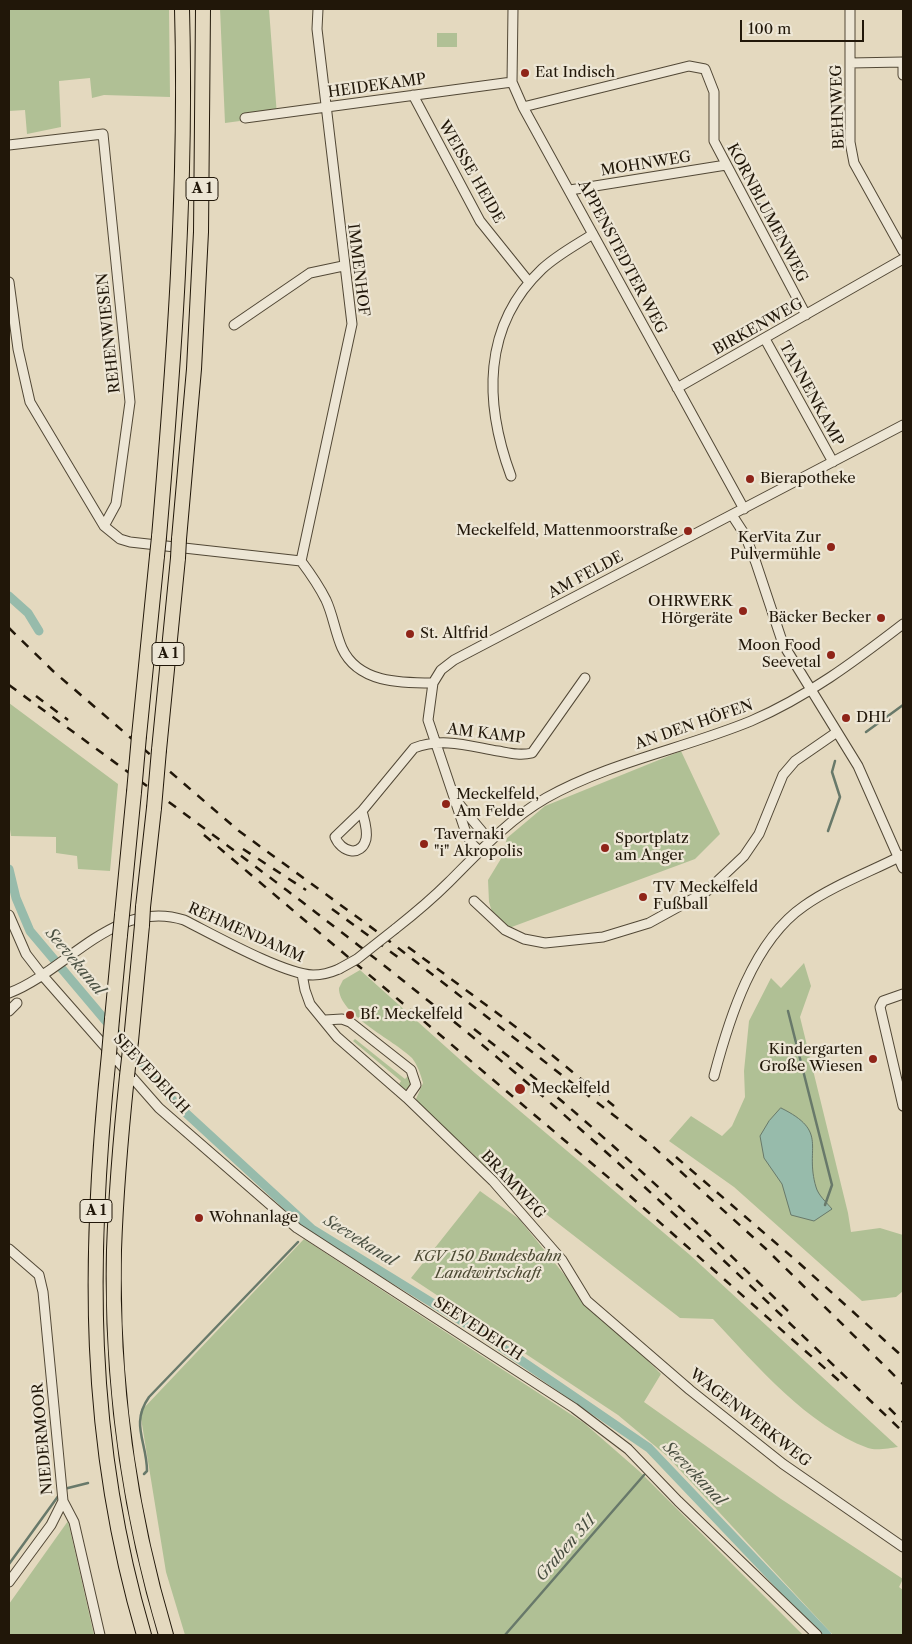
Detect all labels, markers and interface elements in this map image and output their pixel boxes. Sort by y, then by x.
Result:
scale bar [742,10,866,42]
text: 100 m [748,19,791,38]
place label: Eat Indisch [535,64,615,82]
street label: BEHNWEG [828,64,848,150]
marker: Eat Indisch [519,67,531,79]
street label: HEIDEKAMP [327,70,427,102]
street label: WEISSE HEIDE [434,117,508,227]
street label: KORNBLUMENWEG [723,140,811,286]
street label: MOHNWEG [599,148,693,180]
street label: APPENSTEDTER WEG [574,177,670,337]
road number: A 1 [186,178,218,200]
street label: IMMENHOF [343,223,373,317]
street label: REHENWIESEN [94,272,124,394]
street label: BIRKENWEG [710,295,806,359]
street label: TANNENKAMP [775,339,847,449]
place label: Bierapotheke [760,470,856,488]
marker: Bierapotheke [744,473,756,485]
place label: Meckelfeld, Mattenmoorstraße [456,522,678,540]
marker: Meckelfeld, Mattenmoorstraße [682,525,694,537]
place label: KerVita Zur Pulvermühle [730,529,821,564]
marker: KerVita Zur Pulvermühle [825,541,837,553]
street label: AM FELDE [545,548,627,602]
place label: OHRWERK Hörgeräte [648,593,733,628]
marker: OHRWERK Hörgeräte [737,605,749,617]
place label: Bäcker Becker [768,609,871,627]
marker: Bäcker Becker [875,612,887,624]
place label: St. Altfrid [420,625,488,643]
marker: St. Altfrid [404,628,416,640]
place label: Moon Food Seevetal [738,637,821,672]
road number: A 1 [152,642,184,666]
marker: Moon Food Seevetal [825,649,837,661]
street label: AN DEN HÖFEN [633,696,755,754]
place label: DHL [856,709,891,727]
marker: DHL [840,712,852,724]
street label: AM KAMP [446,720,526,748]
place label: Meckelfeld, Am Felde [456,786,539,821]
marker: Meckelfeld, Am Felde [440,798,452,810]
place label: Tavernaki "i" Akropolis [434,826,523,861]
place label: Sportplatz am Anger [615,830,689,865]
marker: Tavernaki "i" Akropolis [418,838,430,850]
marker: Sportplatz am Anger [599,842,611,854]
place label: TV Meckelfeld Fußball [653,879,758,914]
marker: TV Meckelfeld Fußball [637,891,649,903]
street label: REHMENDAMM [185,899,307,967]
water label: Seevekanal [41,924,109,1000]
place label: Bf. Meckelfeld [360,1006,463,1024]
marker: Bf. Meckelfeld [344,1009,356,1021]
street label: SEEVEDEICH [109,1030,193,1118]
place label: Kindergarten Große Wiesen [759,1041,863,1076]
marker: Kindergarten Große Wiesen [867,1053,879,1065]
place label: Meckelfeld [531,1080,610,1098]
marker: Meckelfeld [513,1082,527,1096]
street label: BRAMWEG [477,1147,549,1223]
road number: A 1 [80,1200,112,1222]
place label: Wohnanlage [209,1209,298,1227]
water label: Seevekanal [320,1211,400,1271]
marker: Wohnanlage [193,1212,205,1224]
park label: KGV 150 Bundesbahn Landwirtschaft [414,1248,562,1283]
street label: SEEVEDEICH [430,1293,526,1365]
street label: WAGENWERKWEG [686,1365,814,1471]
street label: NIEDERMOOR [29,1382,57,1496]
water label: Seevekanal [659,1438,729,1510]
water label: Graben 311 [532,1511,600,1585]

